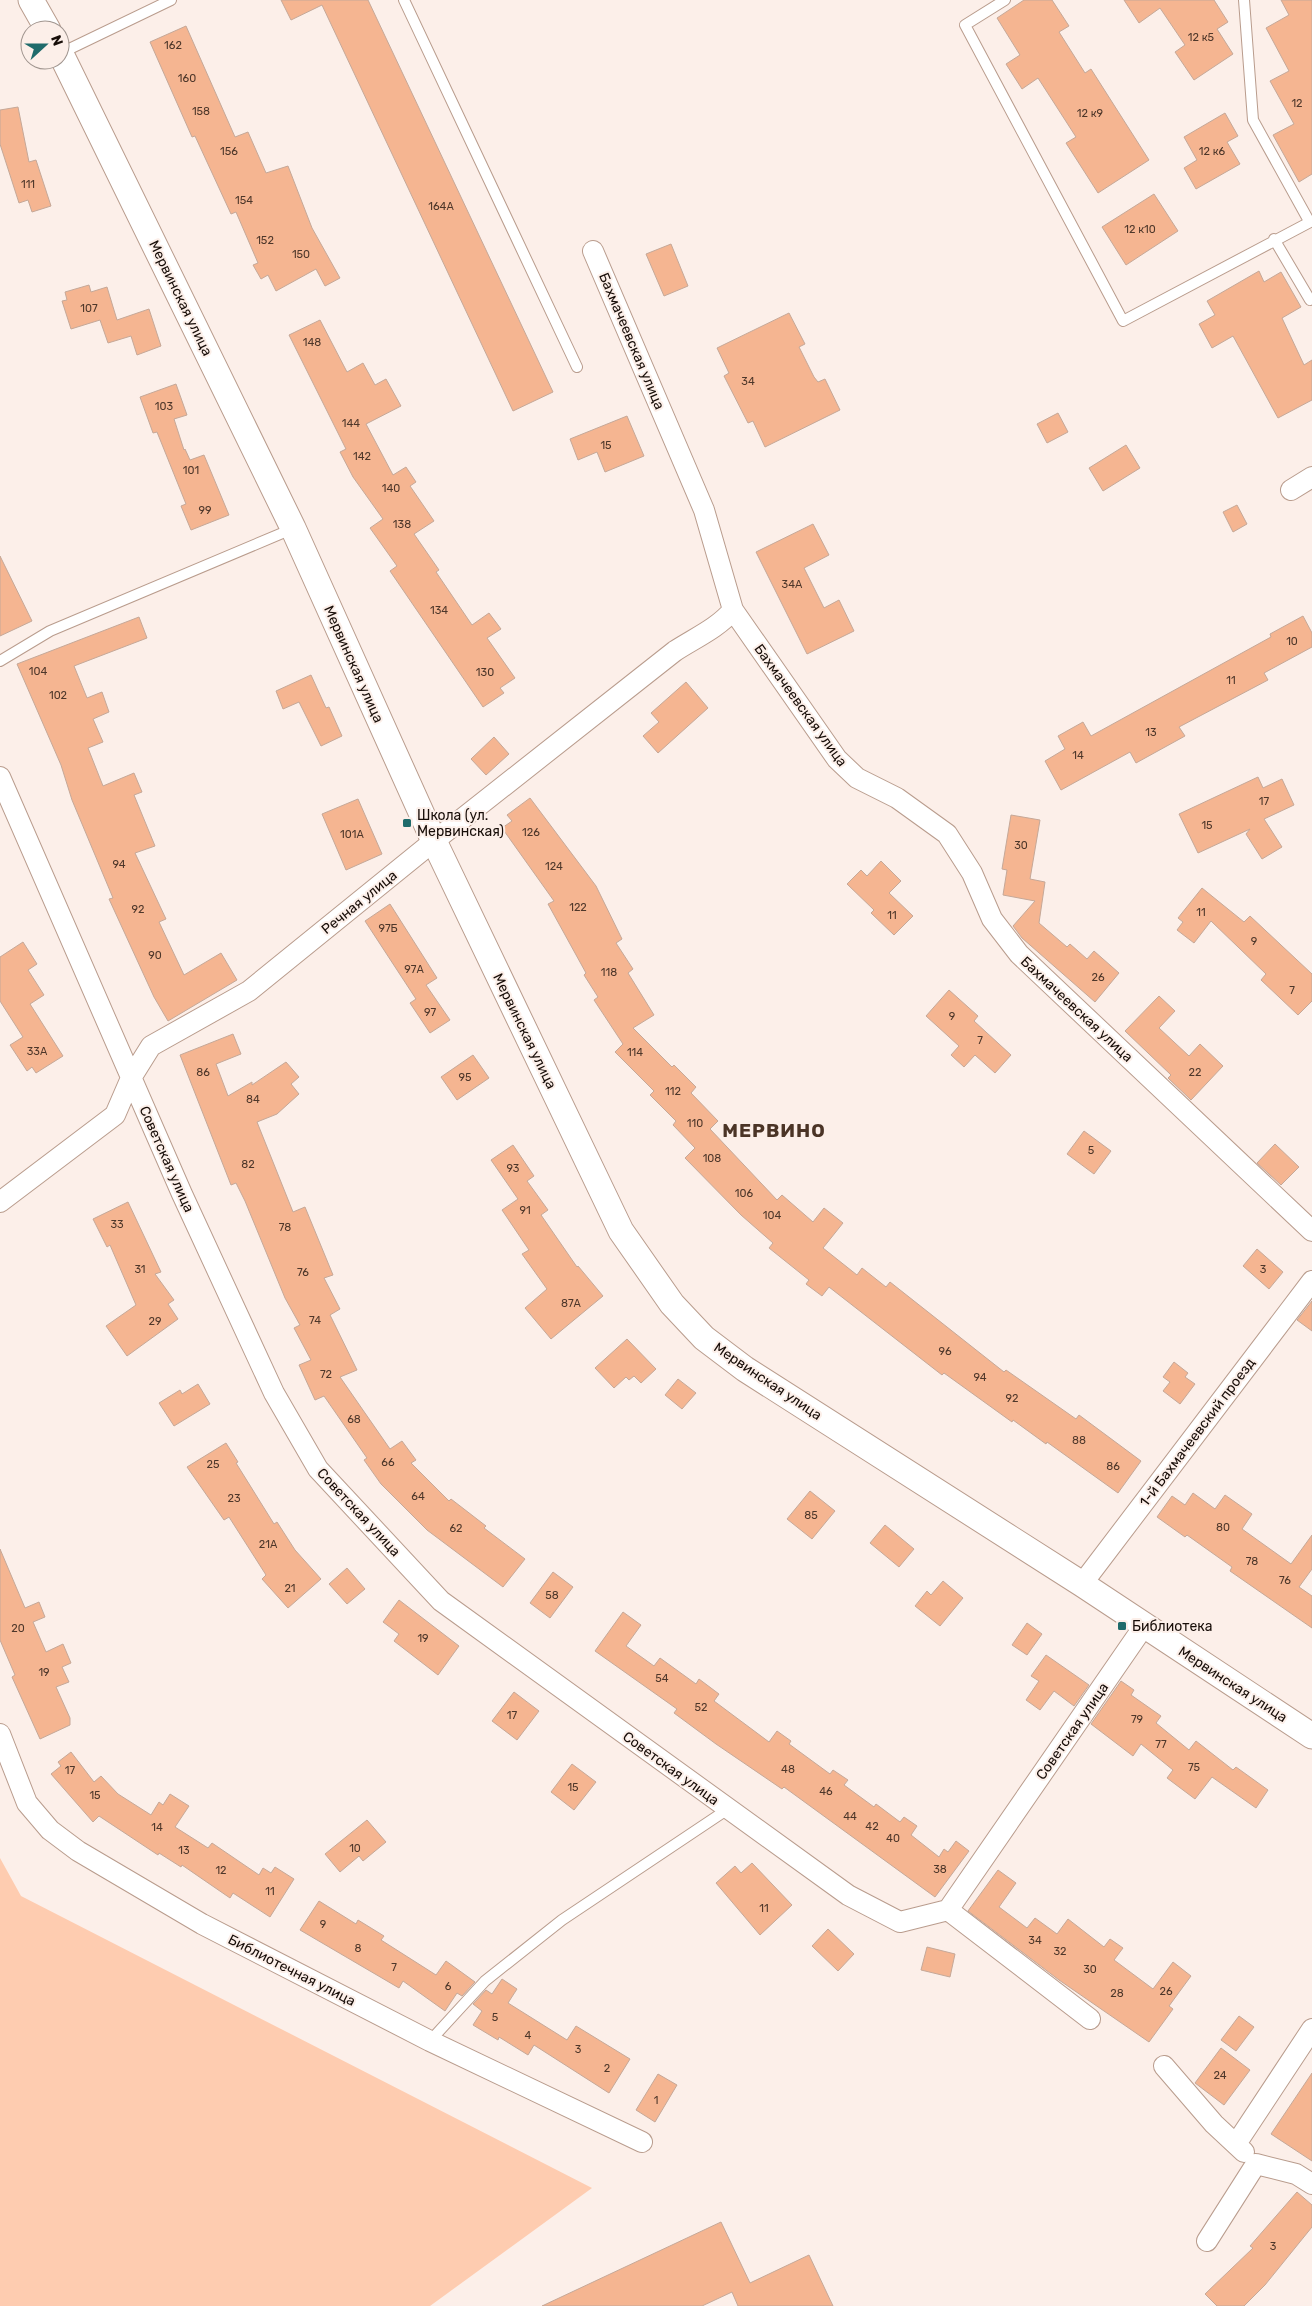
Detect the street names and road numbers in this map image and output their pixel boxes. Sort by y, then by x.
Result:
street label: Мервинская улица [145,238,216,359]
street label: Бахмачеевская улица [595,270,668,412]
street label: Мервинская улица [320,603,387,725]
street label: Бахмачеевская улица [751,641,851,770]
street label: Речная улица [318,867,400,938]
street label: Бахмачеевская улица [1017,953,1136,1066]
street label: Мервинская улица [489,971,560,1092]
street label: Советская улица [135,1103,198,1215]
street label: Мервинская улица [711,1339,825,1424]
street label: 1-й Бахмачеевский проезд [1136,1355,1259,1510]
street label: Советская улица [313,1465,404,1560]
street label: Мервинская улица [1175,1643,1290,1726]
street label: Советская улица [1033,1680,1112,1783]
street label: Советская улица [619,1728,722,1809]
street label: Библиотечная улица [225,1931,358,2010]

